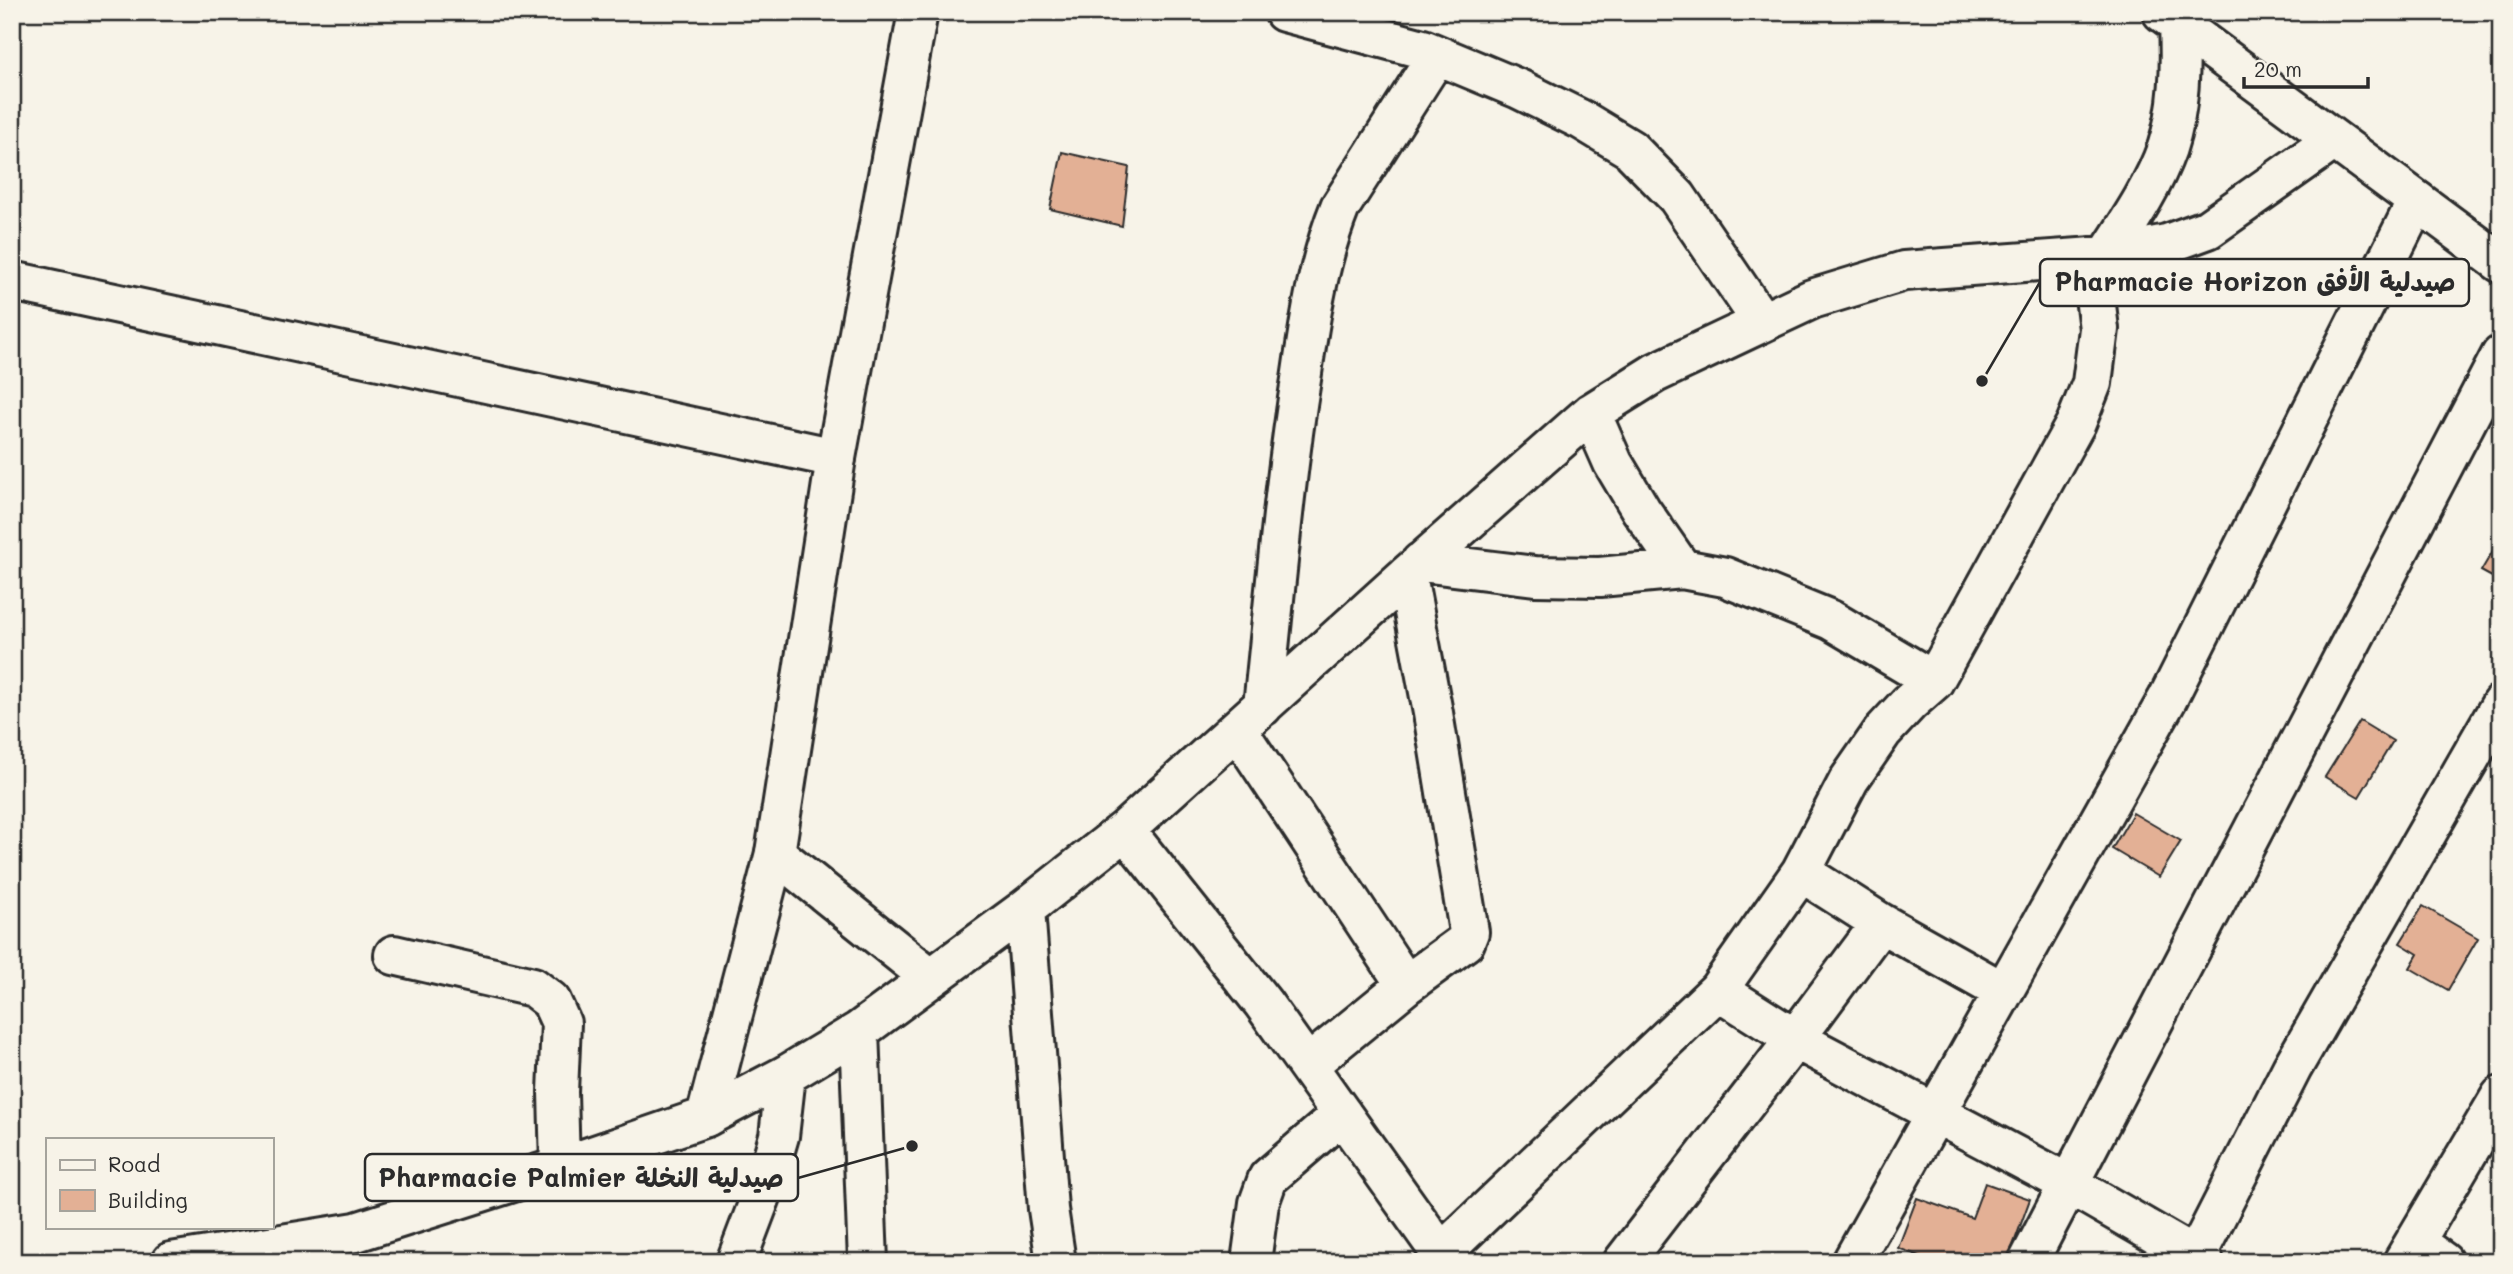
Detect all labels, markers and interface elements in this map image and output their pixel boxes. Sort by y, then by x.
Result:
scale bar [2244,46,2368,90]
text: 20 m [2254,55,2302,82]
callout: Pharmacie Horizon صيدلية الأفق [2040,259,2469,306]
text: Pharmacie Horizon صيدلية الأفق [2055,264,2455,298]
legend [46,1138,273,1228]
text: Road [108,1150,160,1177]
callout: Pharmacie Palmier صيدلية النخلة [365,1154,798,1201]
text: Pharmacie Palmier صيدلية النخلة [378,1160,784,1194]
text: Building [108,1186,188,1213]

